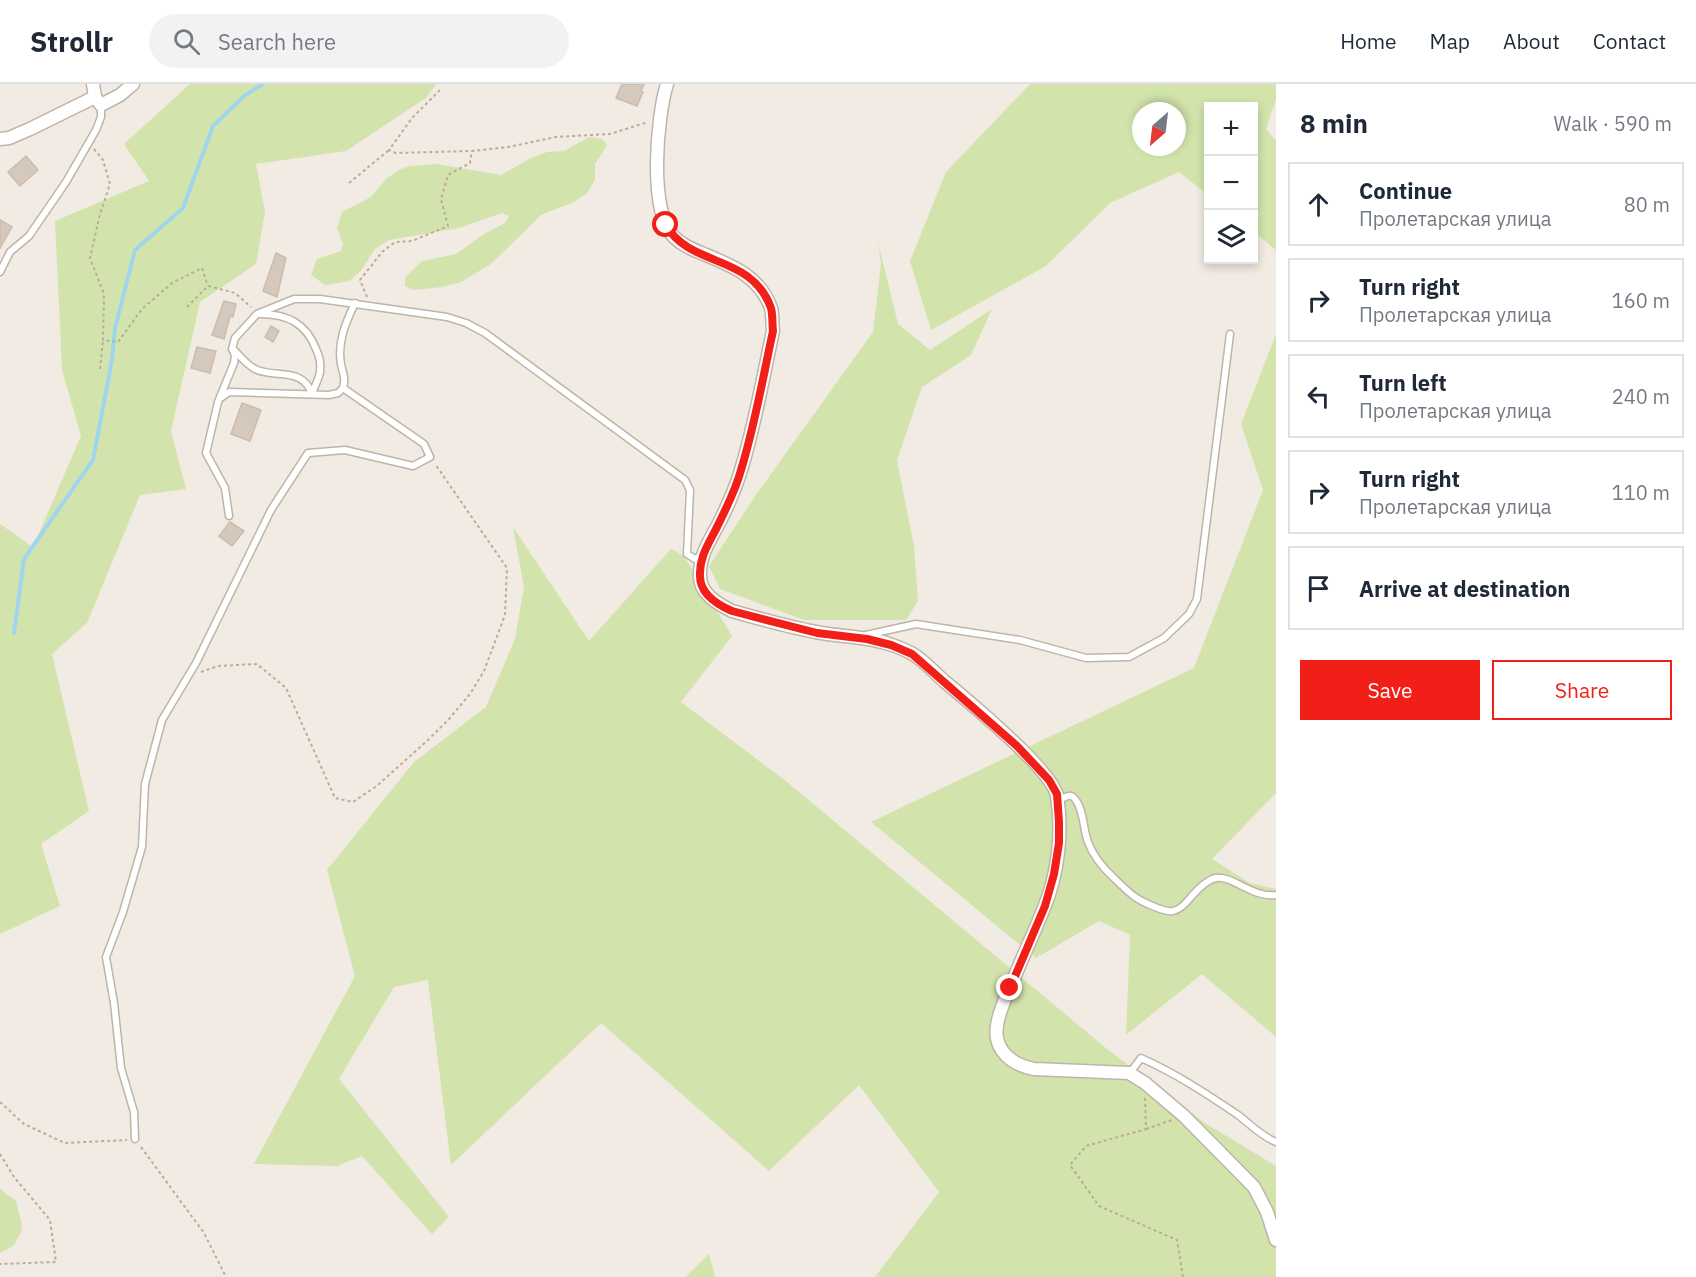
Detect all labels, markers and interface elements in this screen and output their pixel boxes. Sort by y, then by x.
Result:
search box [149,14,569,68]
text: Strollr [30,23,113,60]
icon: search [170,25,203,58]
text: Search here [218,27,336,56]
text: Home [1340,27,1397,55]
text: Map [1430,27,1470,55]
text: About [1503,27,1560,55]
text: Contact [1593,27,1666,55]
north arrow [1132,102,1186,156]
map controls [1204,102,1258,264]
button: + [1204,102,1258,156]
text: 8 min [1300,106,1368,140]
text: Walk · 590 m [1554,110,1672,137]
button: − [1204,156,1258,210]
text: Continue [1359,176,1452,205]
icon: ahead [1302,188,1335,221]
text: 80 m [1624,191,1670,218]
text: Пролетарская улица [1359,205,1551,232]
button: layers [1204,210,1258,264]
route start [652,211,678,237]
text: Turn right [1359,272,1460,301]
icon: right [1302,284,1335,317]
text: 160 m [1612,287,1670,314]
text: Пролетарская улица [1359,301,1551,328]
text: Turn left [1359,368,1447,397]
icon: left [1302,380,1335,413]
text: 240 m [1612,383,1670,410]
text: Пролетарская улица [1359,397,1551,424]
text: Turn right [1359,464,1460,493]
icon: right [1302,476,1335,509]
text: 110 m [1612,479,1670,506]
text: Пролетарская улица [1359,493,1551,520]
icon: arrive [1302,572,1335,605]
text: Arrive at destination [1359,574,1570,603]
button: Save [1300,660,1480,720]
button: Share [1492,660,1672,720]
route end [996,974,1022,1000]

